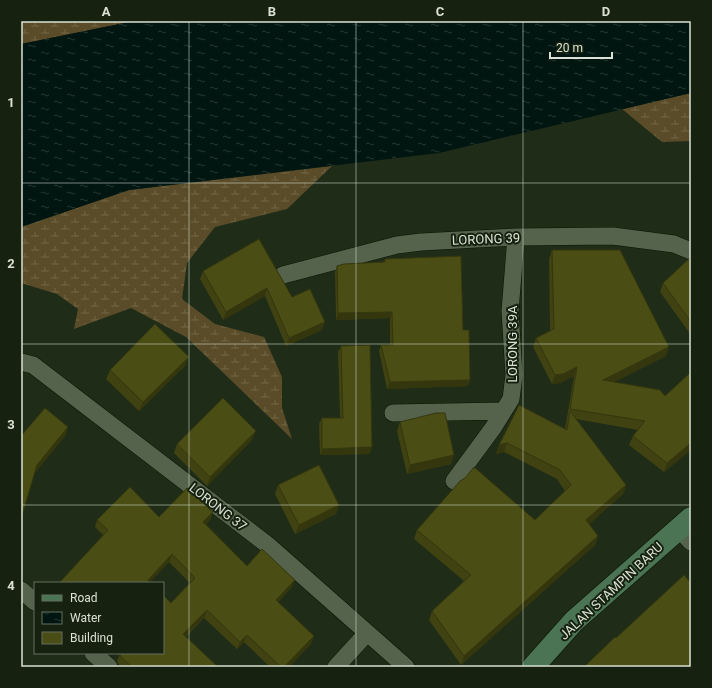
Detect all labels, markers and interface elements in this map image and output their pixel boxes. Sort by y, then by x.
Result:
text: A [102,4,111,19]
text: B [268,4,276,19]
text: C [436,4,445,19]
text: D [602,4,610,19]
scale bar [550,34,612,60]
text: 20 m [556,41,583,55]
text: 1 [7,95,15,110]
street label: LORONG 39 [452,230,520,248]
text: 2 [7,256,15,271]
street label: LORONG 39A [505,305,520,382]
text: 3 [7,417,15,432]
street label: LORONG 37 [186,480,250,534]
street label: JALAN STAMPIN BARU [556,539,666,643]
text: 4 [7,578,15,593]
legend [34,582,164,654]
text: Road [70,591,98,605]
text: Water [70,611,101,625]
text: Building [70,631,113,645]

